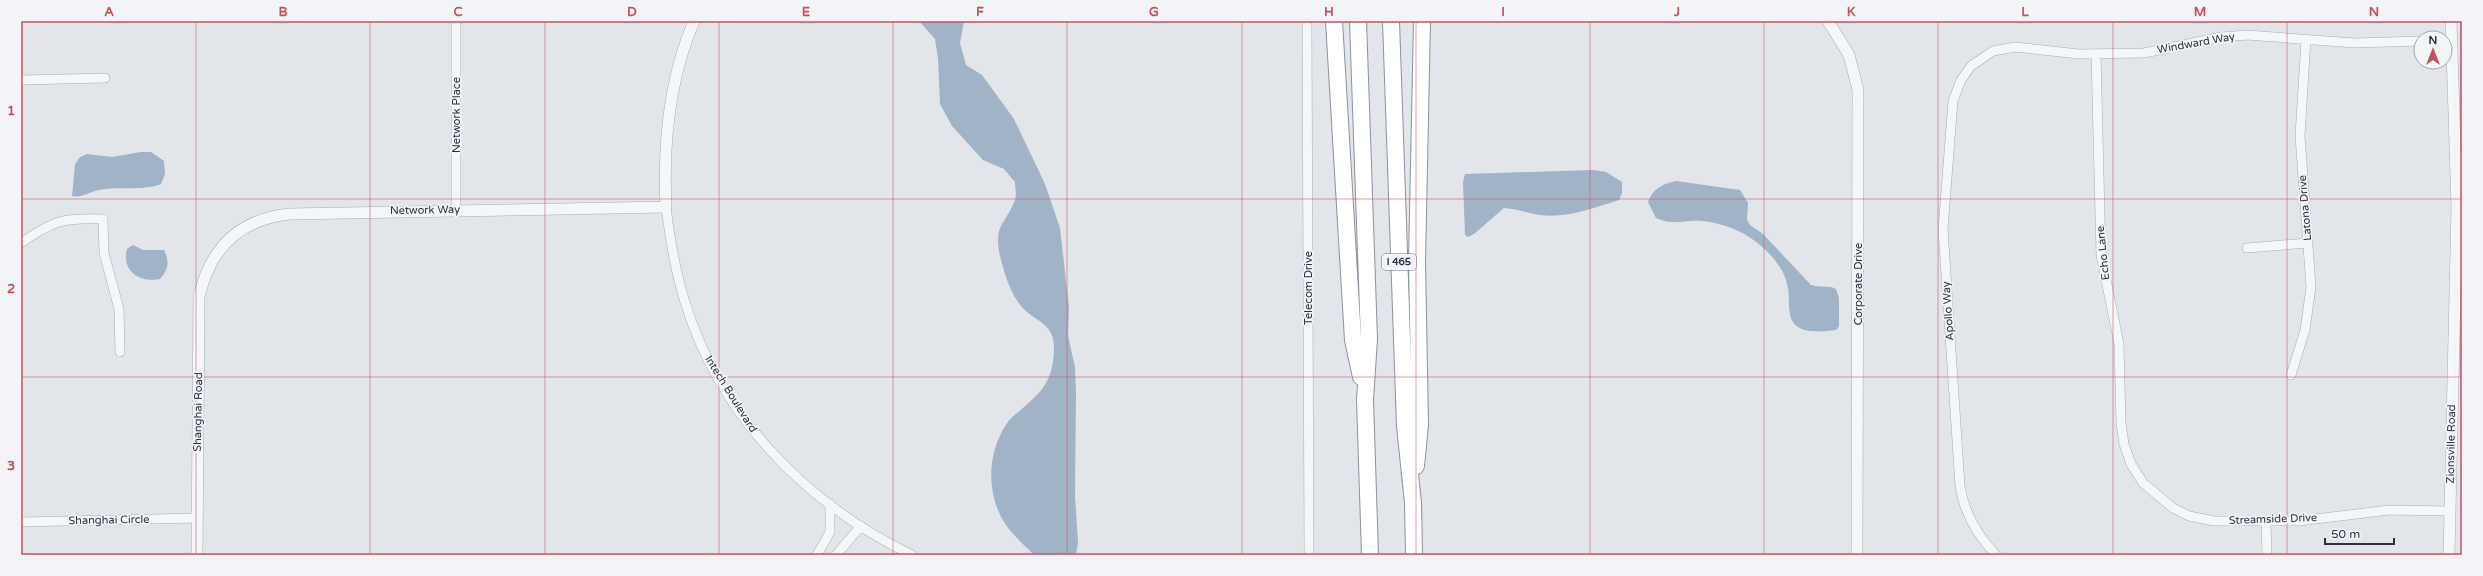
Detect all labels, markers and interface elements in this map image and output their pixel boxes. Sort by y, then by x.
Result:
text: A [104,4,114,20]
text: B [278,4,288,20]
text: C [453,4,463,20]
text: D [627,4,637,20]
text: E [802,4,810,20]
text: F [976,4,984,20]
text: G [1149,4,1159,20]
text: H [1324,4,1334,20]
text: I [1501,4,1505,20]
text: J [1673,4,1680,20]
text: K [1847,4,1856,20]
text: L [2021,4,2029,20]
text: M [2194,4,2206,20]
text: N [2369,4,2379,20]
street label: Windward Way [2156,30,2236,56]
north arrow [2413,30,2453,70]
text: N [2429,34,2437,47]
street label: Network Place [450,77,463,153]
text: 1 [7,103,15,119]
street label: Latona Drive [2296,175,2314,241]
street label: Network Way [390,203,460,217]
street label: Echo Lane [2094,225,2112,281]
street label: Corporate Drive [1852,243,1865,325]
street label: Telecom Drive [1302,251,1315,325]
road number: I 465 [1382,254,1416,270]
text: 2 [7,281,15,297]
street label: Apollo Way [1939,281,1957,341]
street label: Intech Boulevard [702,353,760,435]
street label: Shanghai Road [191,372,205,452]
street label: Zionsville Road [2444,404,2458,484]
text: 3 [7,458,15,474]
street label: Streamside Drive [2229,511,2317,527]
street label: Shanghai Circle [68,513,150,527]
scale bar [2325,520,2394,546]
text: 50 m [2331,527,2360,541]

